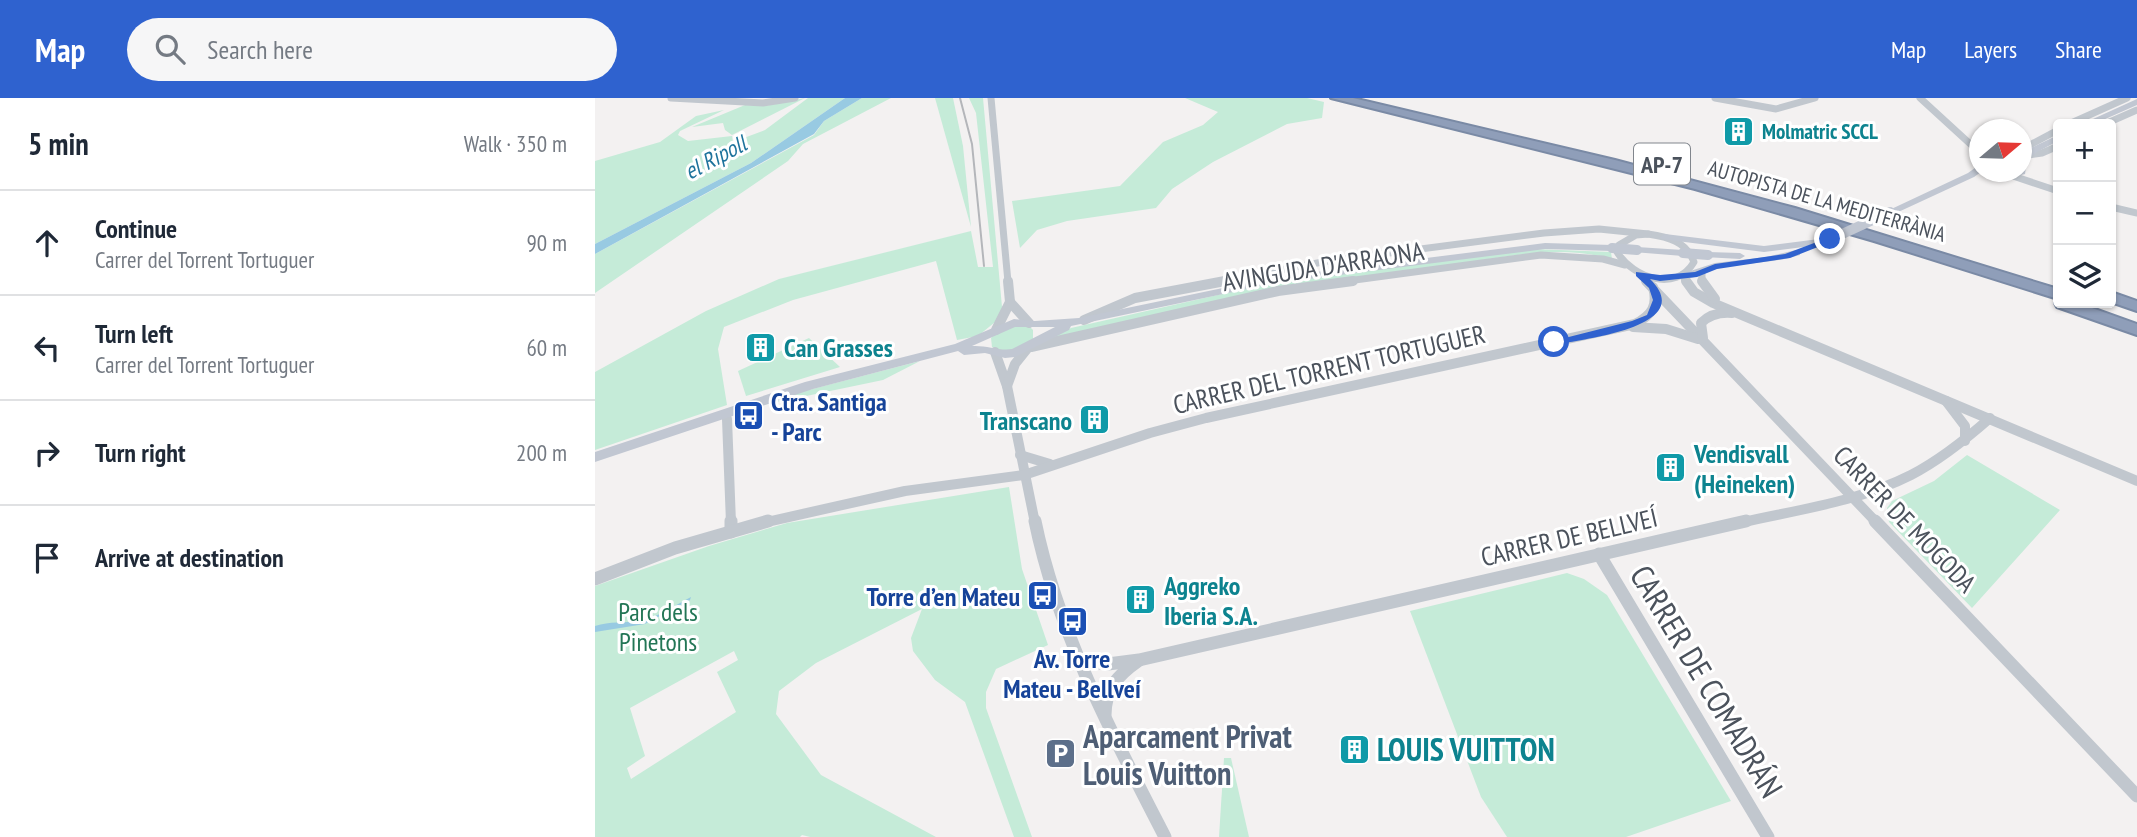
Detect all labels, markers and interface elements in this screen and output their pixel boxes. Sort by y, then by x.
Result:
search box [127,18,617,81]
text: Map [35,28,85,71]
icon: search [151,30,189,68]
text: Search here [207,33,313,66]
text: Map [1891,34,1926,65]
text: Layers [1964,34,2017,65]
text: Share [2055,34,2102,65]
building icon: Molmatric SCCL [1722,114,1756,148]
place label: Molmatric SCCL [1762,118,1878,145]
north arrow [1969,119,2032,182]
map controls [2053,119,2116,308]
button: + [2053,119,2116,182]
text: 5 min [28,124,89,163]
water label: el Ripoll [679,127,753,185]
text: Walk · 350 m [464,129,567,158]
road number: AP-7 [1634,144,1690,184]
street label: AUTOPISTA DE LA MEDITERRÀNIA [1705,154,1949,248]
button: − [2053,182,2116,245]
text: Continue [95,212,177,245]
route end [1814,223,1845,254]
icon: ahead [28,224,66,262]
text: 90 m [526,228,567,257]
street label: AVINGUDA D'ARRAONA [1220,234,1427,298]
text: Carrer del Torrent Tortuguer [95,245,314,274]
button: layers [2053,245,2116,308]
text: Turn left [95,317,173,350]
street label: CARRER DEL TORRENT TORTUGUER [1170,317,1488,421]
route start [1538,326,1569,357]
icon: left [28,329,66,367]
building icon: Can Grasses [744,330,778,364]
place label: Can Grasses [784,331,893,364]
text: 60 m [526,333,567,362]
text: Carrer del Torrent Tortuguer [95,350,314,379]
place label: Ctra. Santiga - Parc [771,385,887,448]
bus stop icon: Ctra. Santiga - Parc [731,399,765,433]
building icon: Transcano [1078,403,1112,437]
place label: Transcano [980,404,1072,437]
icon: right [28,434,66,472]
text: Turn right [95,436,186,469]
place label: Vendisvall (Heineken) [1693,437,1795,500]
text: 200 m [516,438,567,467]
street label: CARRER DE MOGODA [1827,439,1984,600]
building icon: Vendisvall (Heineken) [1654,451,1688,485]
street label: CARRER DE BELLVEÍ [1478,500,1661,573]
icon: arrive [28,539,66,577]
text: Arrive at destination [95,541,284,574]
street label: CARRER DE COMADRÁN [1621,557,1793,805]
place label: Aggreko Iberia S.A. [1163,569,1258,632]
bus stop icon: Torre d’en Mateu [1026,579,1060,613]
place label: Torre d’en Mateu [867,580,1020,613]
building icon: Aggreko Iberia S.A. [1124,583,1158,617]
park label: Parc dels Pinetons [618,595,698,658]
bus stop icon: Av. Torre Mateu - Bellveí [1055,605,1089,639]
place label: Av. Torre Mateu - Bellveí [1003,642,1141,705]
place label: Aparcament Privat Louis Vuitton [1082,715,1293,794]
place label: LOUIS VUITTON [1377,728,1555,770]
building icon: LOUIS VUITTON [1337,732,1371,766]
parking icon: Aparcament Privat Louis Vuitton [1043,737,1077,771]

